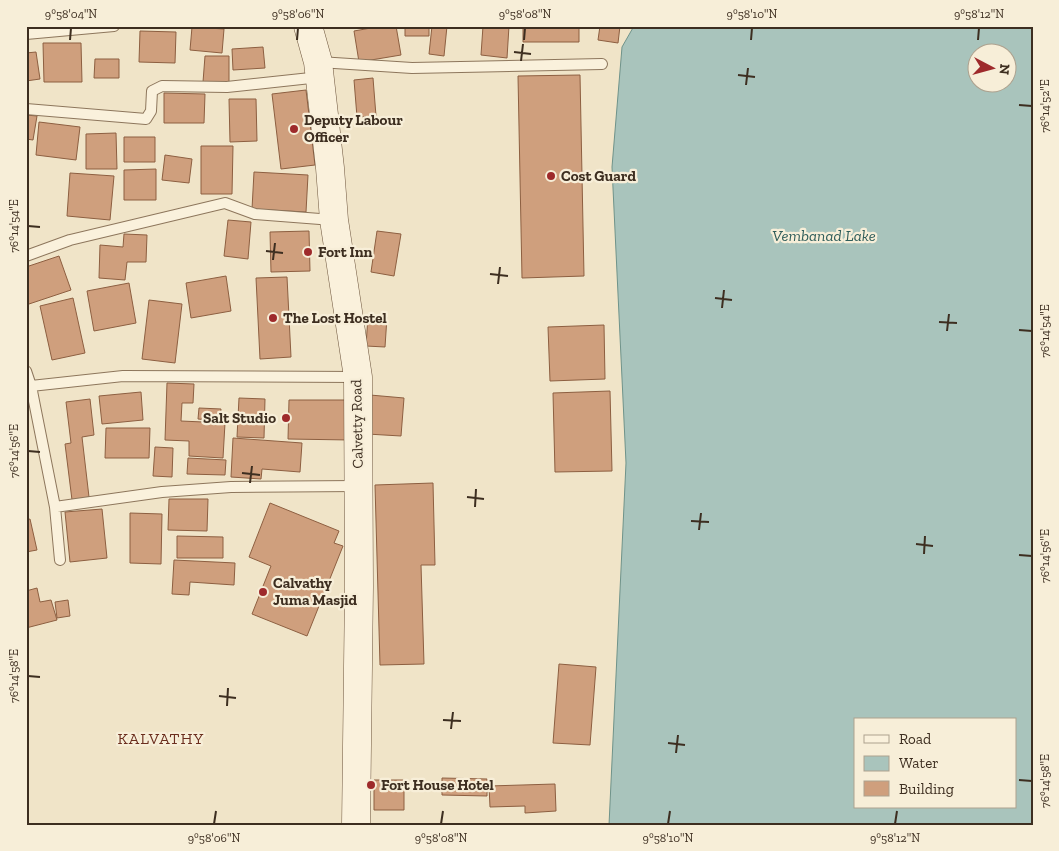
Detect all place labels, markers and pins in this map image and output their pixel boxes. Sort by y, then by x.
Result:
place label: Deputy Labour Officer [304,111,403,146]
marker: Deputy Labour Officer [288,123,300,135]
place label: Cost Guard [561,167,636,185]
marker: Cost Guard [545,170,557,182]
place label: Fort Inn [318,243,373,261]
marker: Fort Inn [302,246,314,258]
place label: The Lost Hostel [283,309,387,327]
marker: The Lost Hostel [267,312,279,324]
place label: Salt Studio [203,409,276,427]
marker: Salt Studio [280,412,292,424]
place label: Calvathy Juma Masjid [273,574,358,609]
marker: Calvathy Juma Masjid [257,586,269,598]
place label: Fort House Hotel [381,776,494,794]
marker: Fort House Hotel [365,779,377,791]

